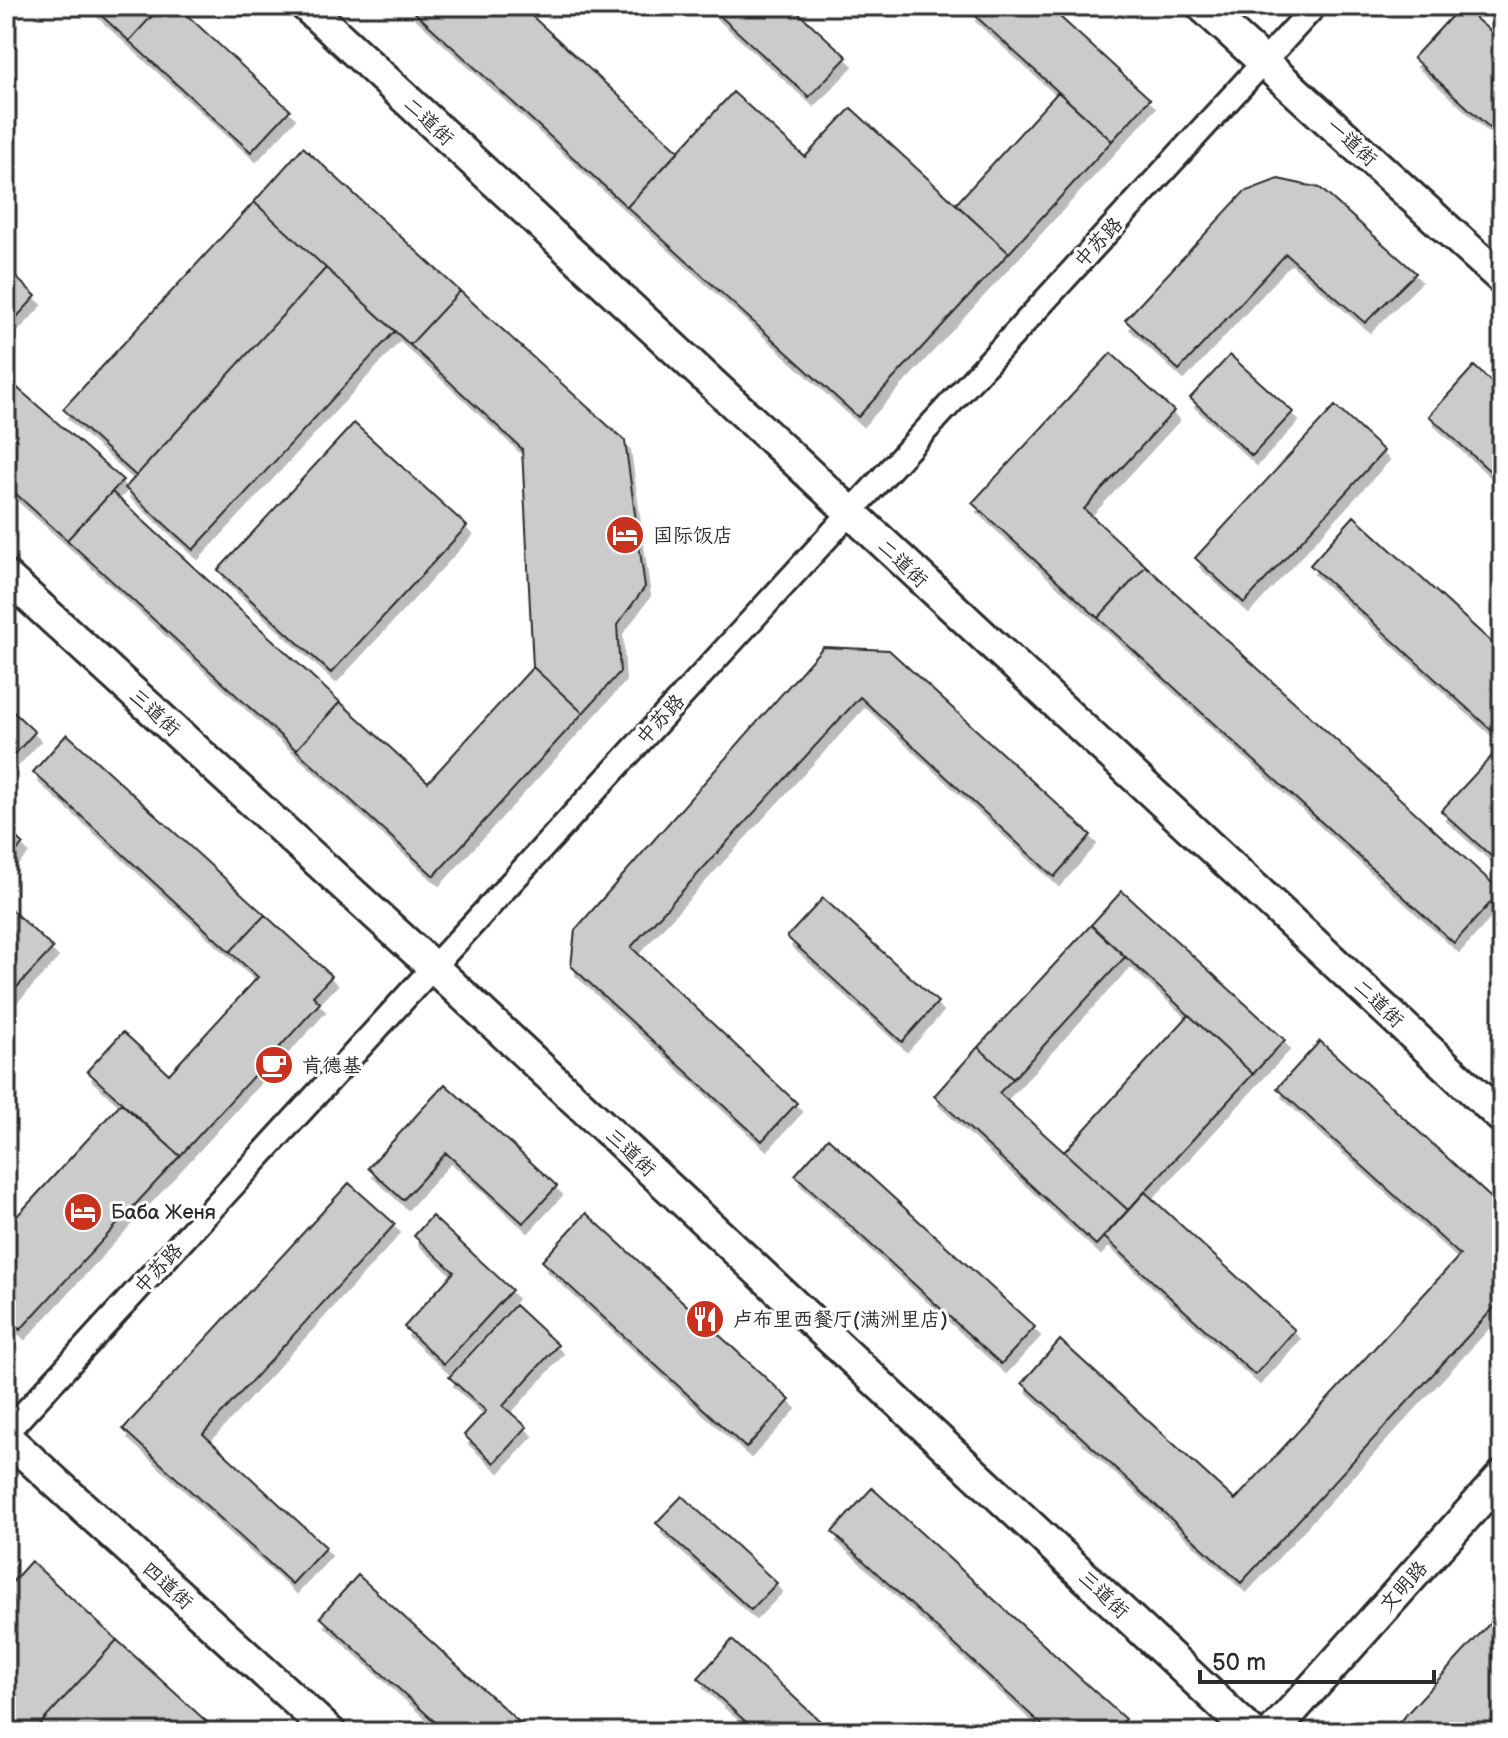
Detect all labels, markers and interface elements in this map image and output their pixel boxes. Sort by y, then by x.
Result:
street label: 二道街 [398,92,458,151]
street label: 一道街 [1321,114,1382,172]
street label: 中苏路 [1069,212,1129,273]
hotel icon: 国际饭店 [604,514,646,556]
place label: 国际饭店 [653,524,733,548]
street label: 二道街 [872,534,932,593]
street label: 三道街 [124,684,185,742]
street label: 中苏路 [631,689,691,750]
street label: 二道街 [1348,974,1408,1033]
cafe icon: 肯德基 [253,1044,295,1086]
place label: 肯德基 [302,1054,362,1078]
street label: 三道街 [600,1123,660,1182]
hotel icon: Баба Женя [62,1191,104,1233]
place label: Баба Женя [111,1201,216,1225]
street label: 中苏路 [129,1238,189,1299]
restaurant icon: 卢布里西餐厅(满洲里店) [684,1298,726,1340]
place label: 卢布里西餐厅(满洲里店) [733,1308,948,1332]
street label: 文明路 [1375,1556,1433,1617]
street label: 四道街 [137,1557,198,1615]
street label: 三道街 [1073,1565,1133,1624]
scale bar [1200,1634,1434,1684]
text: 50 m [1212,1648,1266,1677]

